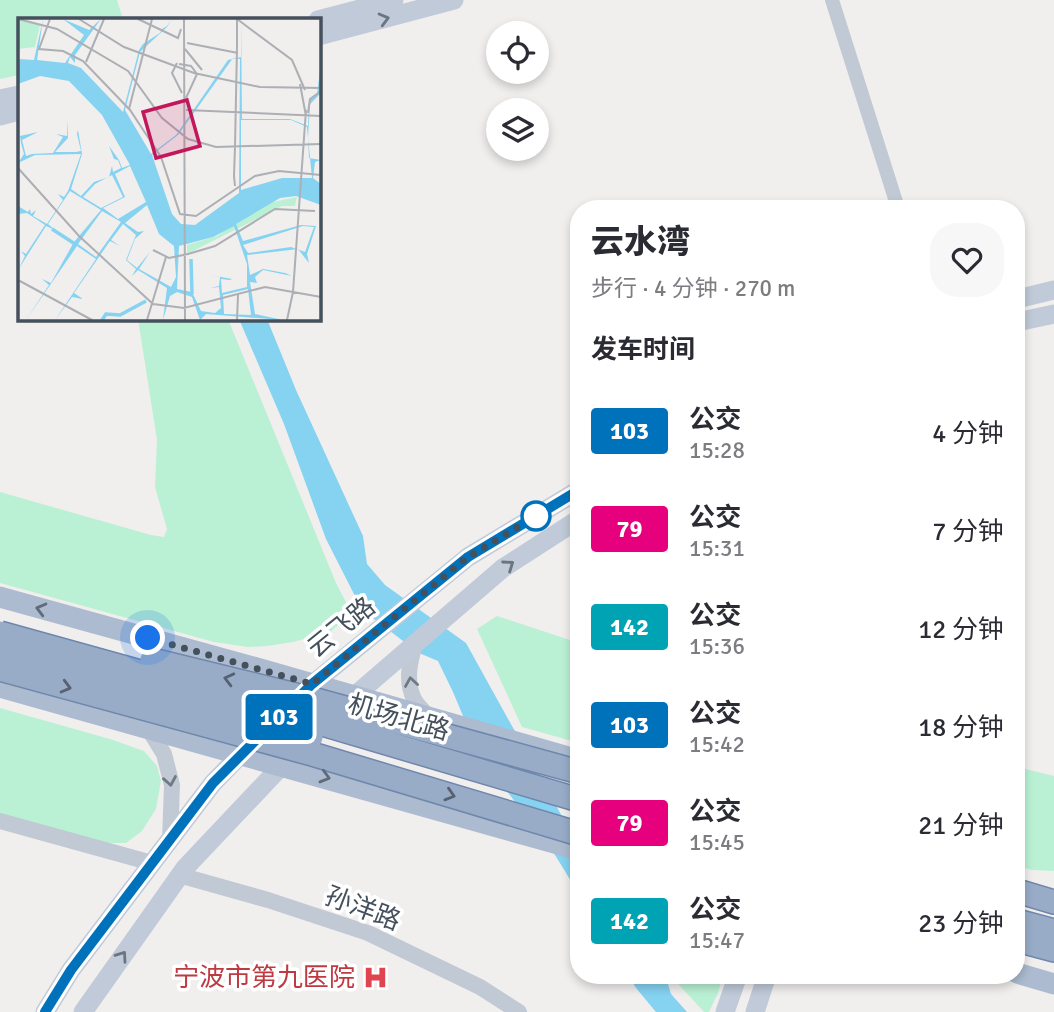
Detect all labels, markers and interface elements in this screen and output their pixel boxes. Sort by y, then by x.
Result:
one-way arrow [378,12,390,27]
inset map [18,18,320,320]
map controls [486,21,549,161]
button: locate [486,21,549,84]
button: layers [486,98,549,161]
text: 云水湾 [591,222,690,263]
button: heart [930,223,1004,297]
text: 步行 · 4 分钟 · 270 m [591,274,795,303]
text: 发车时间 [591,334,695,366]
text: 公交 [689,404,741,436]
text: 103 [610,416,649,446]
text: 4 分钟 [932,418,1004,450]
text: 15:28 [689,436,745,465]
unlabelled marker [521,501,551,531]
text: 公交 [689,502,741,534]
text: 79 [617,514,642,544]
text: 7 分钟 [932,516,1004,548]
text: 15:31 [689,534,745,563]
one-way arrow [501,561,514,573]
street label: 云飞路 [301,591,382,665]
text: 公交 [689,600,741,632]
one-way arrow [35,602,47,617]
text: 142 [610,612,649,642]
text: 12 分钟 [918,614,1004,646]
your location [130,620,165,655]
text: 15:36 [689,632,745,661]
one-way arrow [223,673,235,687]
one-way arrow [404,676,419,688]
one-way arrow [60,679,72,693]
street label: 机场北路 [344,688,453,748]
line badge: 103 [239,694,319,740]
text: 公交 [689,698,741,730]
text: 103 [260,702,298,732]
text: 103 [610,710,649,740]
text: 18 分钟 [918,712,1004,744]
text: 15:42 [689,730,745,759]
one-way arrow [319,769,331,784]
one-way arrow [162,775,177,787]
one-way arrow [444,787,456,802]
text: 公交 [689,796,741,828]
text: 79 [617,808,642,838]
text: 21 分钟 [918,810,1004,842]
text: 15:45 [689,828,745,857]
street label: 孙洋路 [320,880,405,938]
text: 公交 [689,894,741,926]
text: 142 [610,906,649,936]
text: 23 分钟 [918,908,1004,940]
text: 15:47 [689,926,745,955]
one-way arrow [114,951,127,964]
place label: 宁波市第九医院 [173,962,355,994]
hospital icon: 宁波市第九医院 [361,963,389,991]

